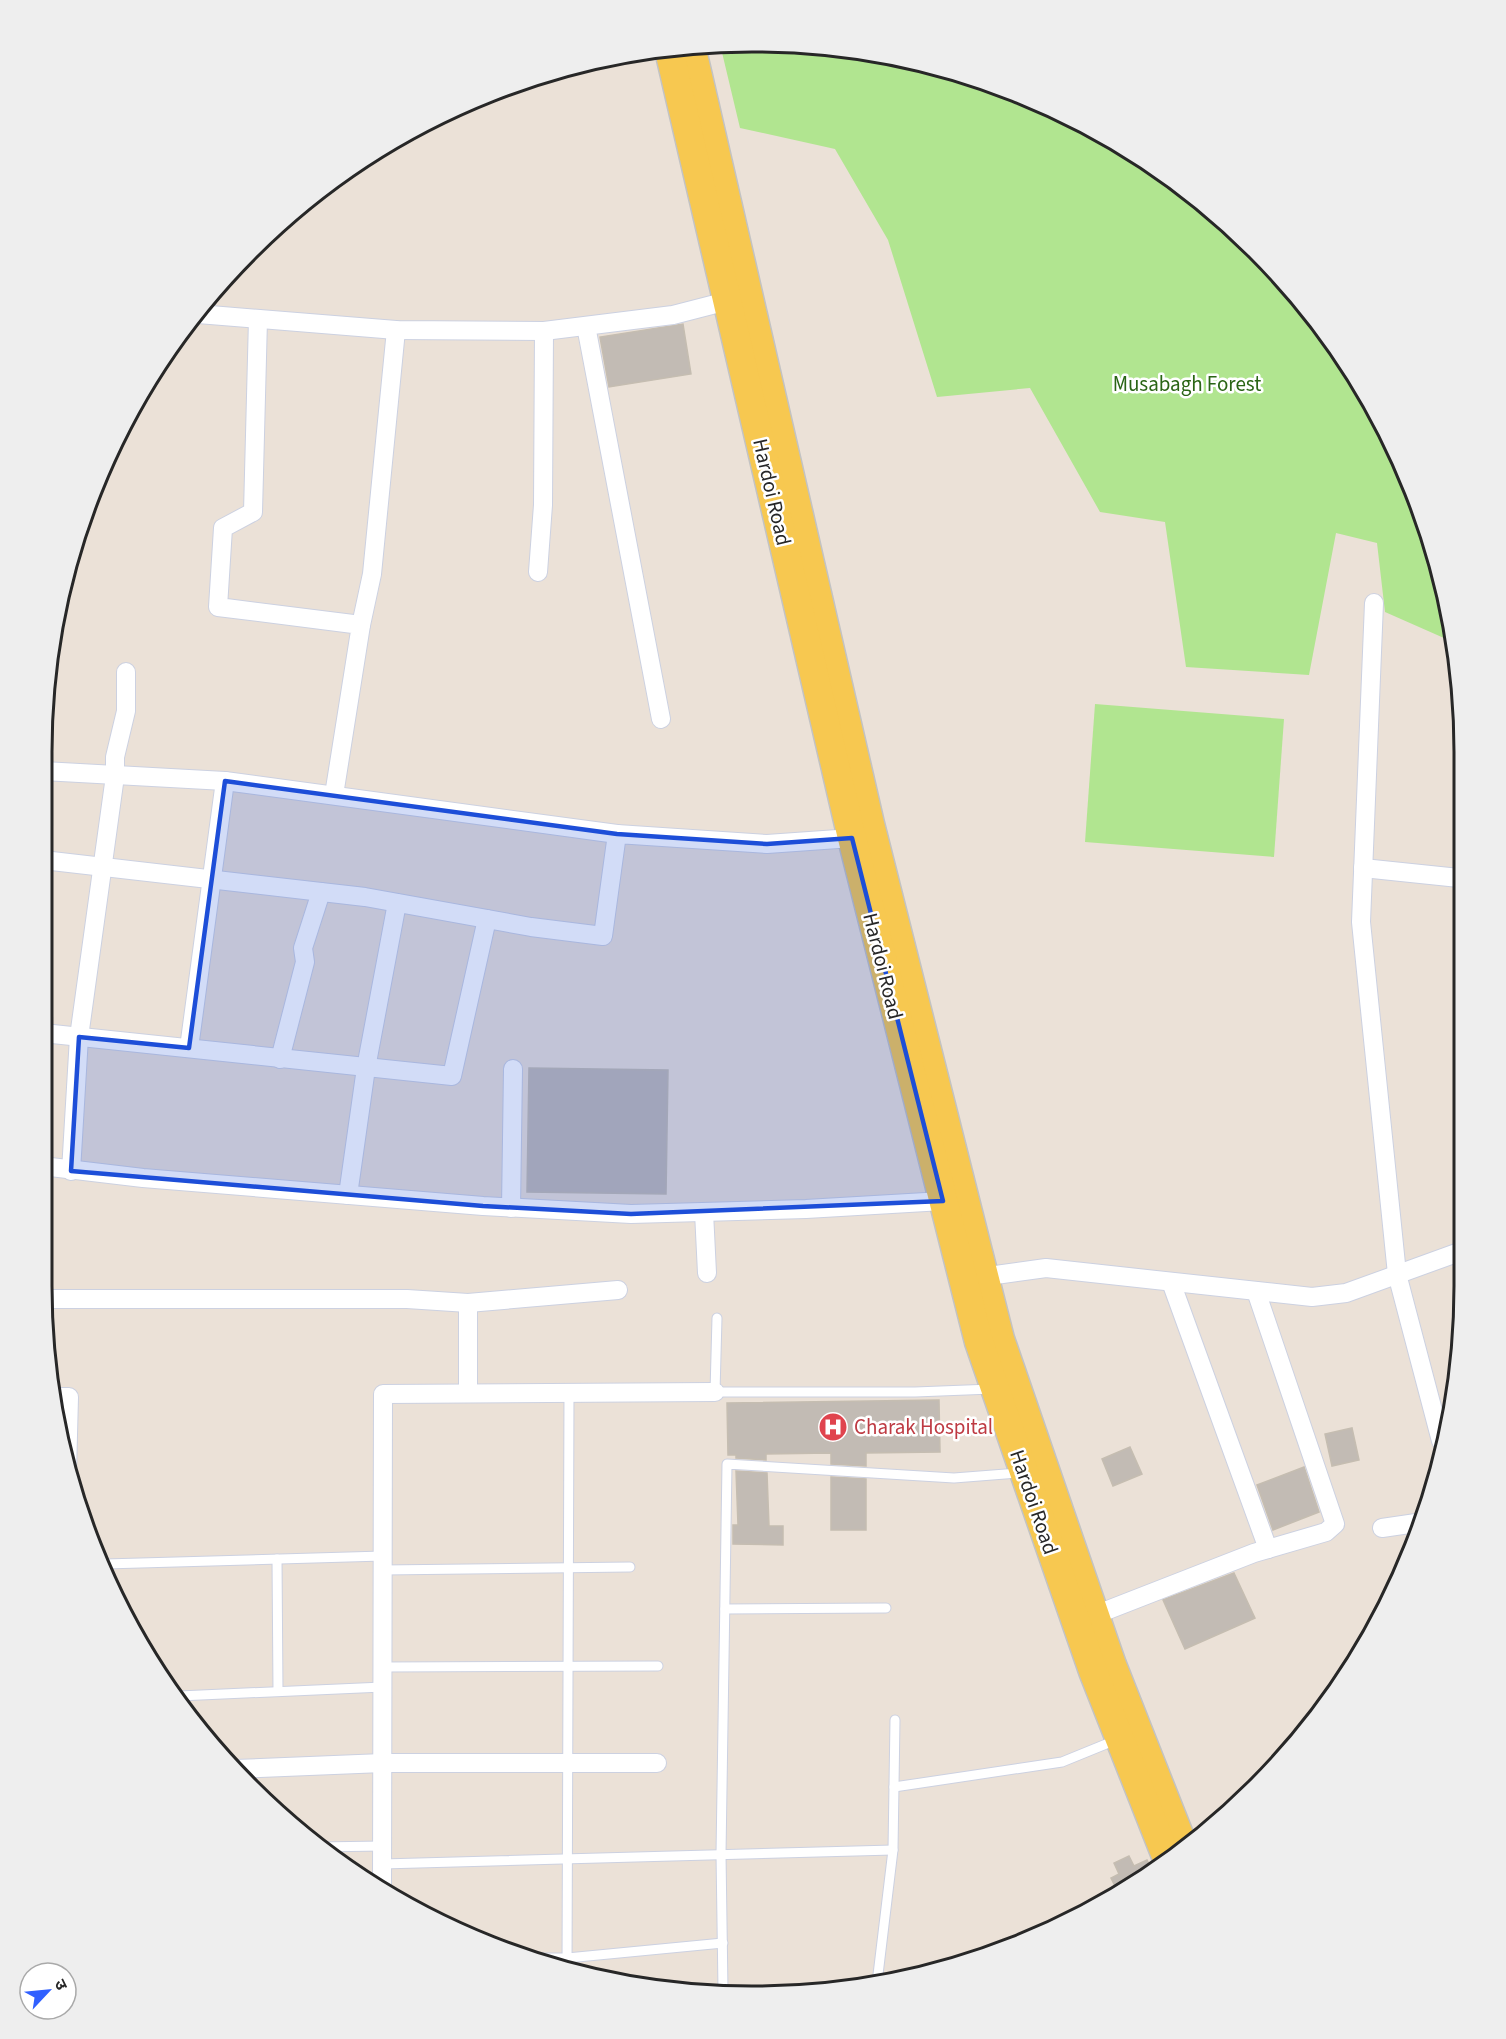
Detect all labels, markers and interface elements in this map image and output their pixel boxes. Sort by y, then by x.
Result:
park label: Musabagh Forest [1113,369,1261,399]
street label: Hardoi Road [745,436,799,548]
street label: Hardoi Road [855,910,911,1022]
hospital icon: Charak Hospital [817,1411,849,1443]
place label: Charak Hospital [854,1412,993,1442]
street label: Hardoi Road [1002,1446,1066,1558]
north arrow [18,1961,78,2021]
text: उ [49,1976,73,1994]

